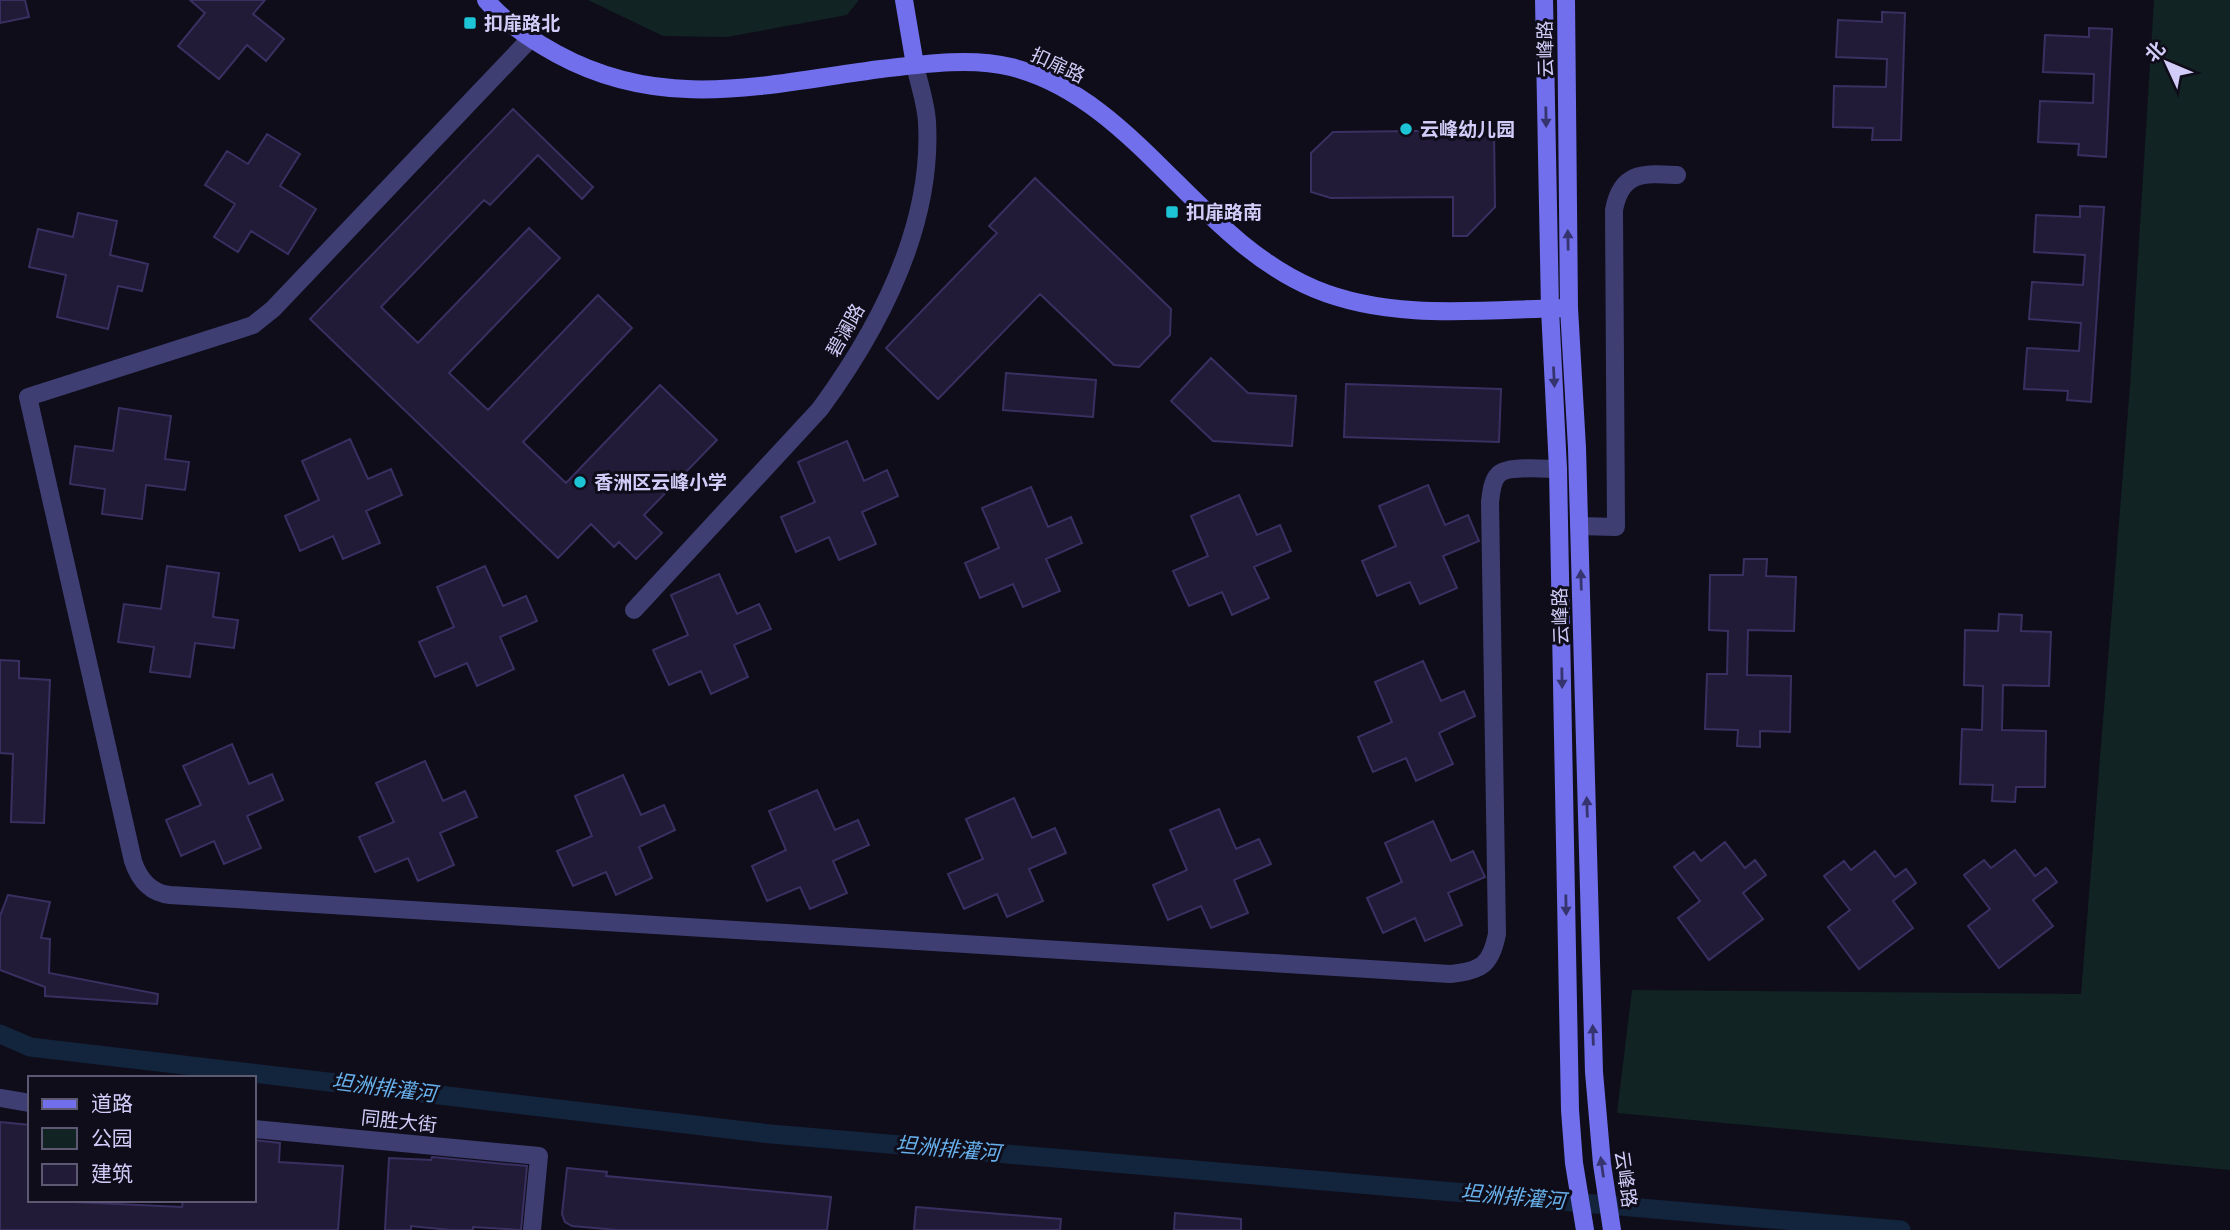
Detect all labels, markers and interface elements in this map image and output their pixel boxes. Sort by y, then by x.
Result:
place label: 扣扉路北 [484,12,560,34]
marker: 扣扉路北 [462,15,478,31]
street label: 云峰路 [1534,20,1556,78]
north arrow [2132,28,2202,98]
text: 北 [2140,37,2169,66]
street label: 扣扉路 [1028,43,1088,87]
one-way arrow [1541,106,1552,128]
place label: 云峰幼儿园 [1420,118,1515,140]
marker: 云峰幼儿园 [1398,121,1414,137]
place label: 扣扉路南 [1186,201,1262,223]
marker: 扣扉路南 [1164,204,1180,220]
one-way arrow [1562,229,1574,251]
street label: 碧澜路 [822,300,868,360]
one-way arrow [1548,366,1559,388]
place label: 香洲区云峰小学 [594,471,727,493]
marker: 香洲区云峰小学 [572,474,588,490]
one-way arrow [1575,569,1586,591]
street label: 云峰路 [1548,587,1572,645]
one-way arrow [1556,667,1568,689]
one-way arrow [1581,796,1592,818]
one-way arrow [1560,894,1572,916]
one-way arrow [1587,1023,1598,1045]
water label: 坦洲排灌河 [331,1069,442,1106]
legend [28,1076,256,1202]
text: 道路 [91,1091,133,1115]
street label: 同胜大街 [360,1106,438,1136]
text: 公园 [91,1126,133,1150]
water label: 坦洲排灌河 [895,1131,1005,1165]
street label: 云峰路 [1611,1149,1641,1209]
one-way arrow [1597,1156,1608,1178]
text: 建筑 [91,1161,133,1185]
water label: 坦洲排灌河 [1460,1179,1570,1213]

